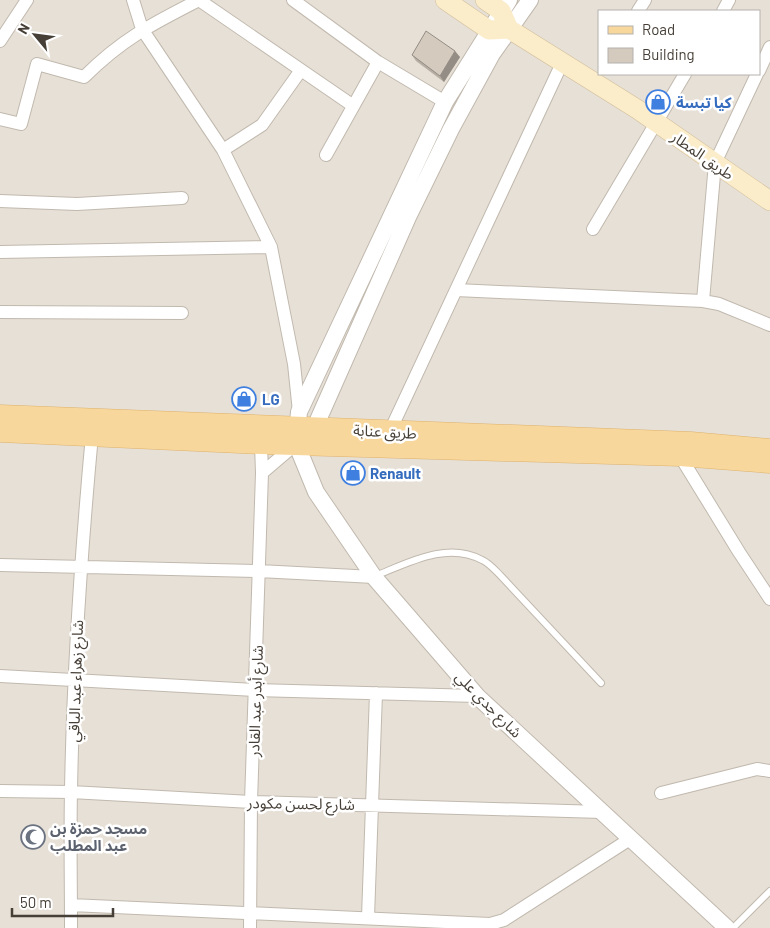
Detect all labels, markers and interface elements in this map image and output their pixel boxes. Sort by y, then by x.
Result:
north arrow [10,10,60,60]
legend [598,10,760,75]
text: N [14,20,33,37]
text: Road [642,20,675,38]
text: Building [642,45,695,63]
shop icon: كيا تبسة [645,89,671,115]
place label: كيا تبسة [676,93,732,111]
street label: طريق المطار [666,126,738,185]
shop icon: LG [231,386,257,412]
place label: LG [262,390,280,408]
street label: طريق عنابة [353,420,417,444]
shop icon: Renault [340,460,366,486]
place label: Renault [370,464,421,482]
street label: شارع زهراء عبد الباقي [64,619,90,743]
street label: شارع أبدر عبد القادر [244,645,270,758]
street label: شارع جدي علي [449,667,526,744]
street label: شارع لحسن مكودر [246,793,355,817]
place label: مسجد حمزة بن عبد المطلب [50,819,147,854]
mosque icon: مسجد حمزة بن عبد المطلب [20,824,46,850]
scale bar [12,886,114,918]
text: 50 m [20,893,52,911]

